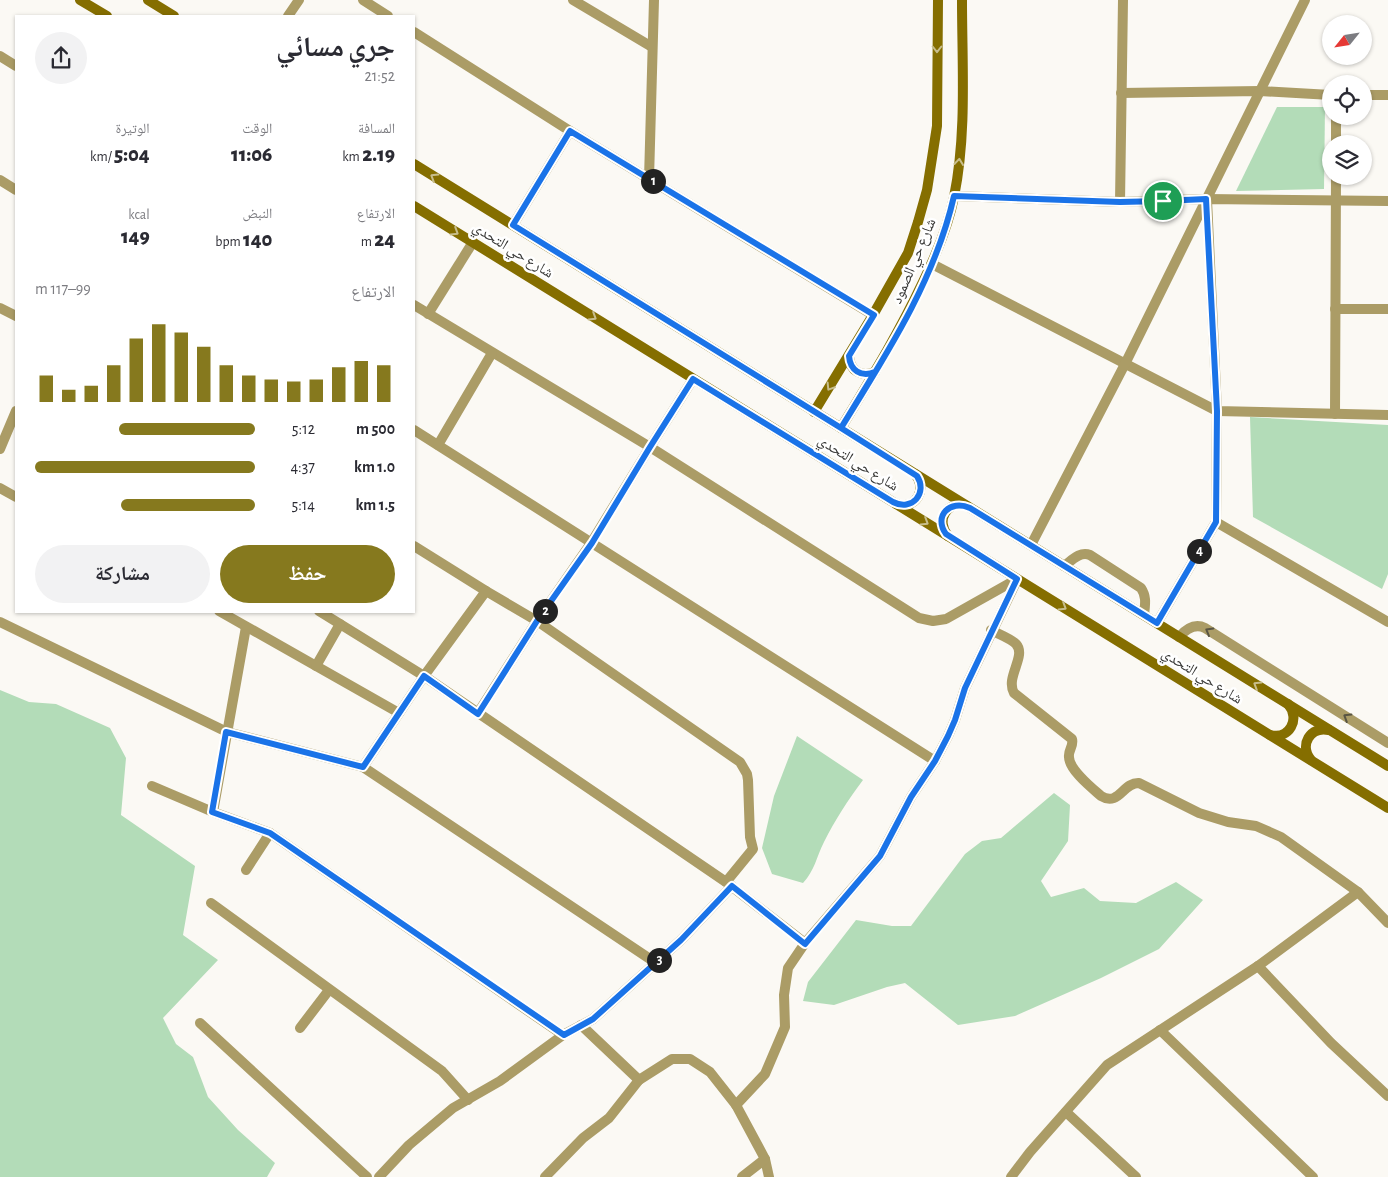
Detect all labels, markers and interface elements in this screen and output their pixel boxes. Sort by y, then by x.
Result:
north arrow [1322,15,1372,65]
map controls [1322,15,1372,185]
button: share [35,32,87,84]
text: جري مسائي [276,34,395,62]
one-way arrow [932,45,942,53]
text: 21:52 [365,68,395,84]
button: locate [1322,75,1372,125]
text: الوتيرة [116,122,150,136]
text: الوقت [242,122,272,136]
text: المسافة [358,122,395,136]
button: layers [1322,135,1372,185]
text: 5:04 [114,144,150,165]
text: 11:06 [231,144,272,165]
text: 2.19 [362,144,395,165]
text: /km [90,150,114,164]
text: km [342,150,362,164]
one-way arrow [953,158,964,166]
pin: 1 [640,168,666,194]
one-way arrow [430,173,439,183]
text: 1 [651,174,656,188]
pin [1142,180,1184,222]
icon: arrive [1149,187,1177,215]
text: النبض [242,207,272,221]
text: الارتفاع [357,207,395,221]
text: kcal [128,208,150,222]
street label: شارع حي الصمود [889,216,942,307]
street label: شارع حي التحدي [468,219,556,284]
one-way arrow [450,225,459,235]
text: 149 [121,226,150,247]
text: 140 [243,229,272,250]
text: 24 [374,229,395,250]
text: bpm [215,235,243,249]
text: m [361,235,374,249]
text: 99–117 m [35,281,91,297]
text: الارتفاع [351,284,395,300]
one-way arrow [588,311,597,320]
one-way arrow [827,381,836,390]
text: 5:12 [292,421,315,437]
text: 500 m [356,421,395,437]
street label: شارع حي التحدي [813,432,901,497]
text: 4:37 [290,459,315,475]
text: 1.0 km [354,459,395,475]
text: 5:14 [291,497,315,513]
text: 1.5 km [355,497,395,513]
one-way arrow [920,516,929,525]
pin: 4 [1186,538,1212,564]
text: 4 [1196,544,1203,558]
button: مشاركة [35,545,210,603]
button: حفظ [220,545,395,603]
pin: 2 [532,598,558,624]
one-way arrow [1058,601,1067,611]
text: 2 [542,604,549,618]
one-way arrow [1206,627,1215,637]
street label: شارع حي التحدي [1157,645,1245,710]
one-way arrow [1254,682,1263,691]
one-way arrow [1343,714,1352,723]
pin: 3 [646,948,672,972]
text: 3 [656,953,663,967]

